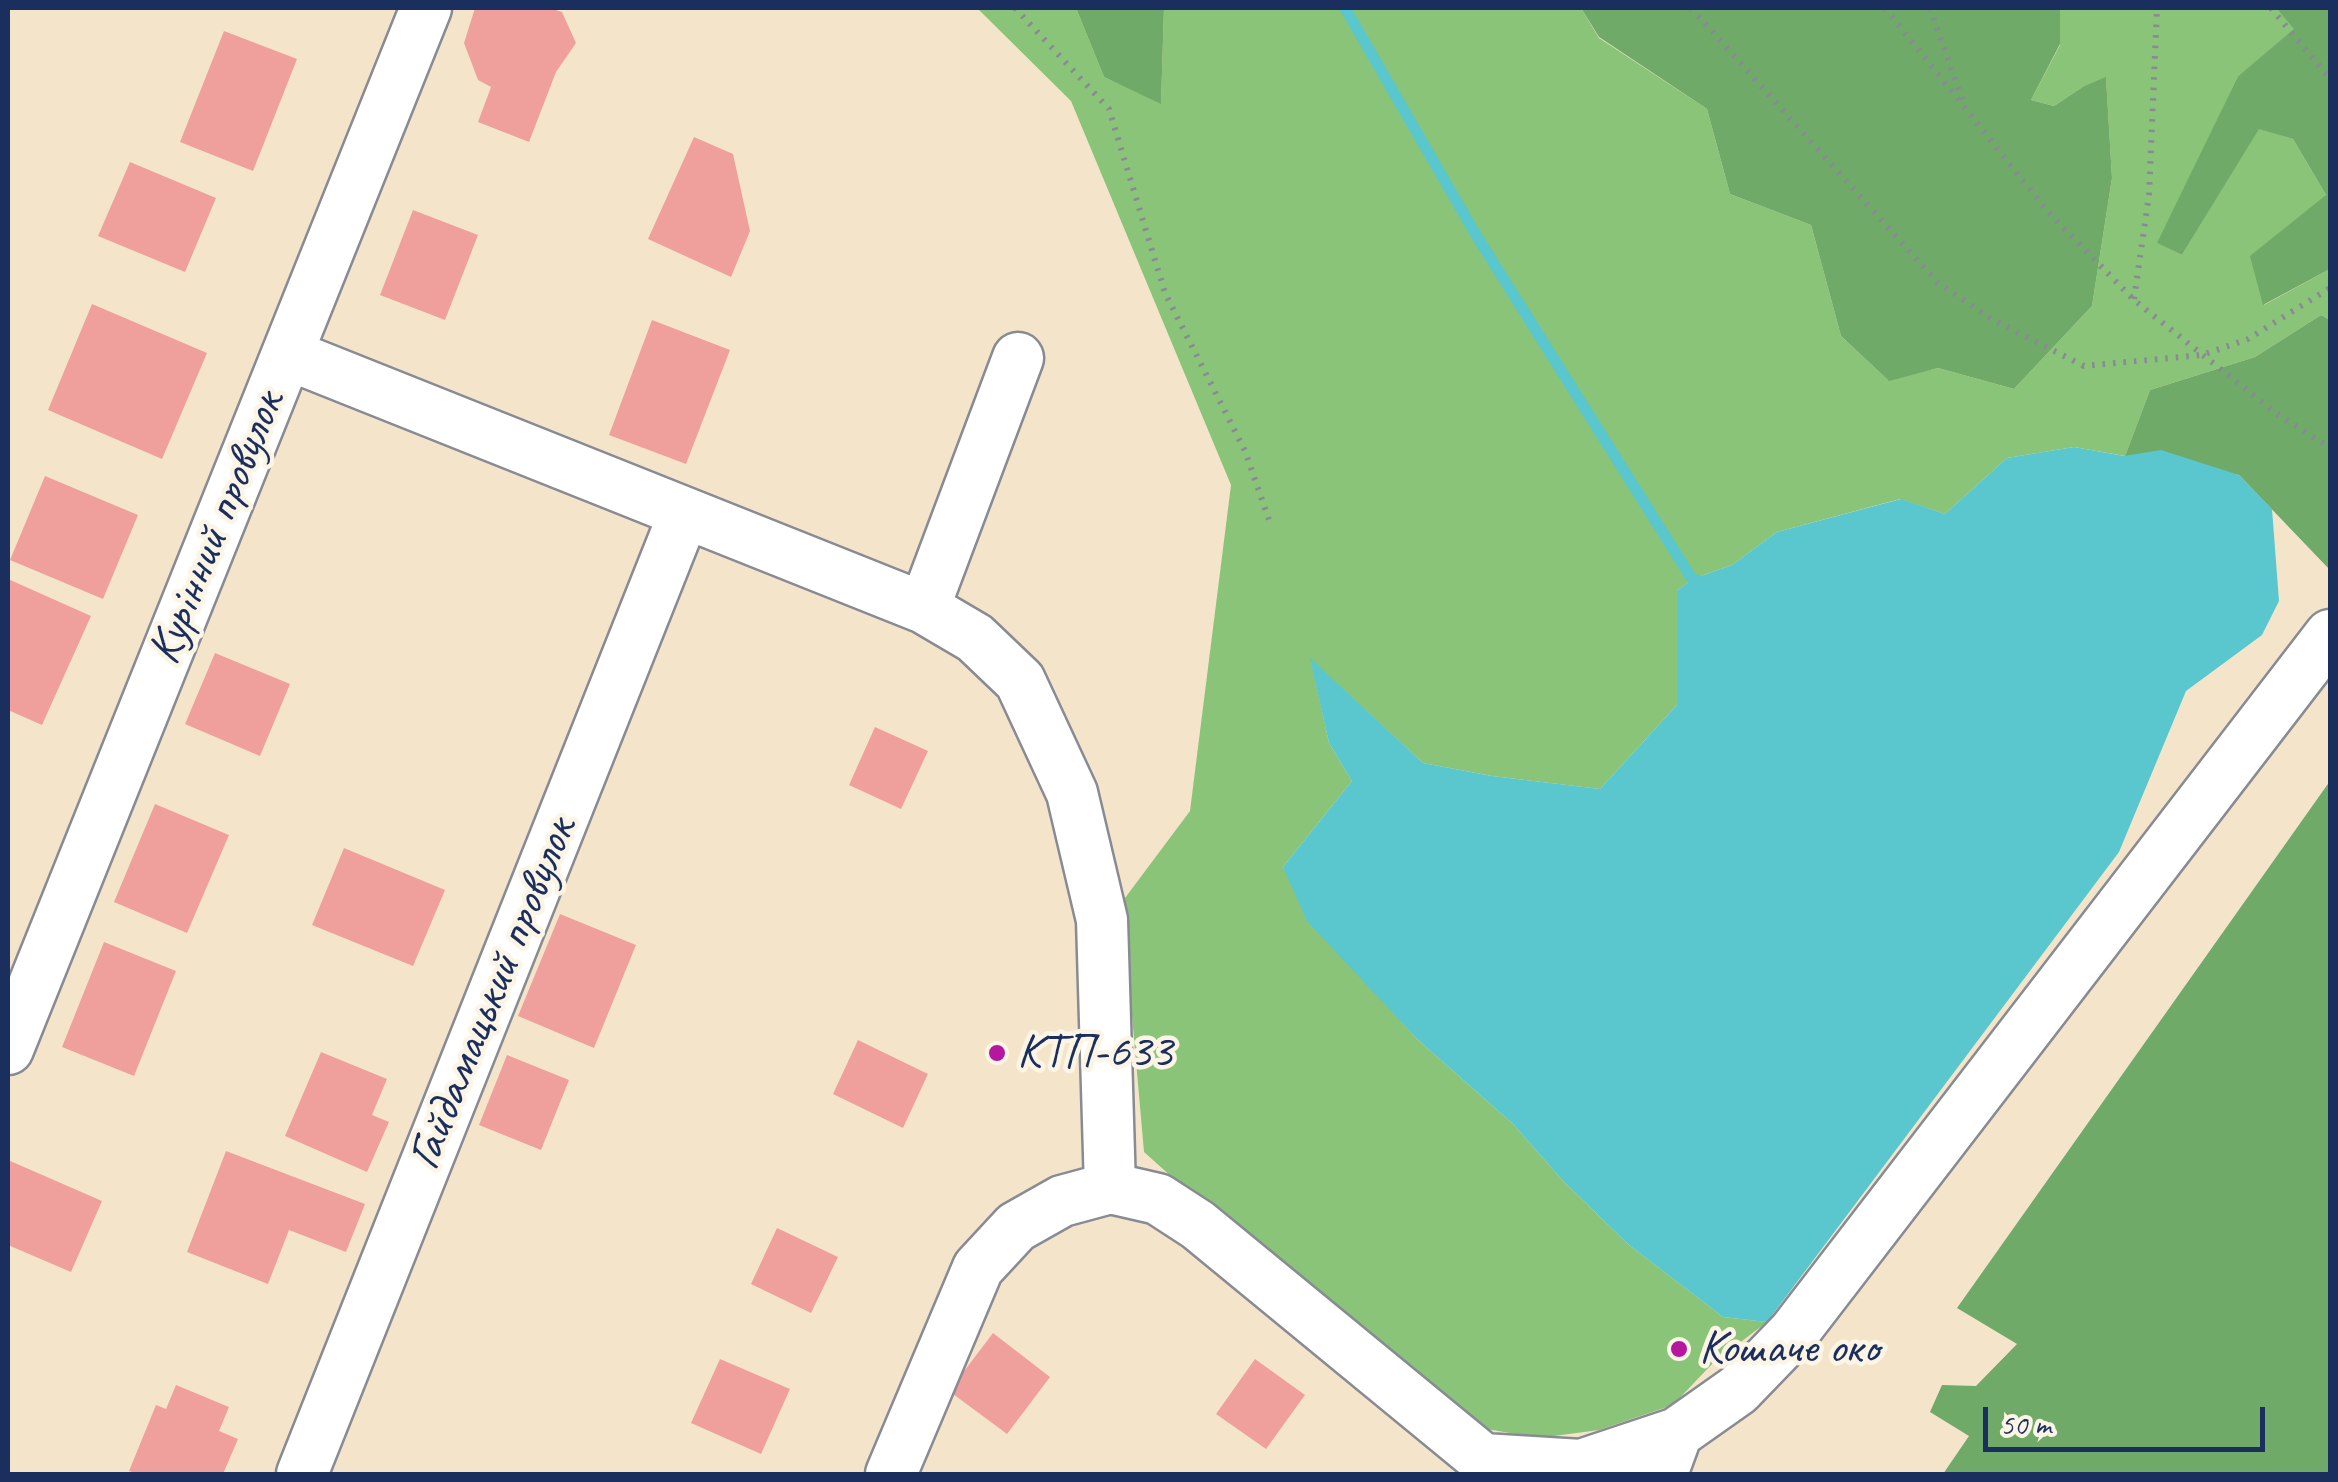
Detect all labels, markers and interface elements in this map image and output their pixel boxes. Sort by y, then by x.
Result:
street label: Курінний провулок [136,383,298,673]
street label: Гайдамацький провулок [396,810,590,1178]
place label: КТП-633 [1017,1024,1172,1082]
marker: КТП-633 [986,1042,1008,1064]
place label: Кошаче око [1699,1320,1879,1378]
marker: Кошаче око [1668,1338,1690,1360]
scale bar [1988,1387,2270,1449]
text: 50 m [2000,1405,2051,1443]

